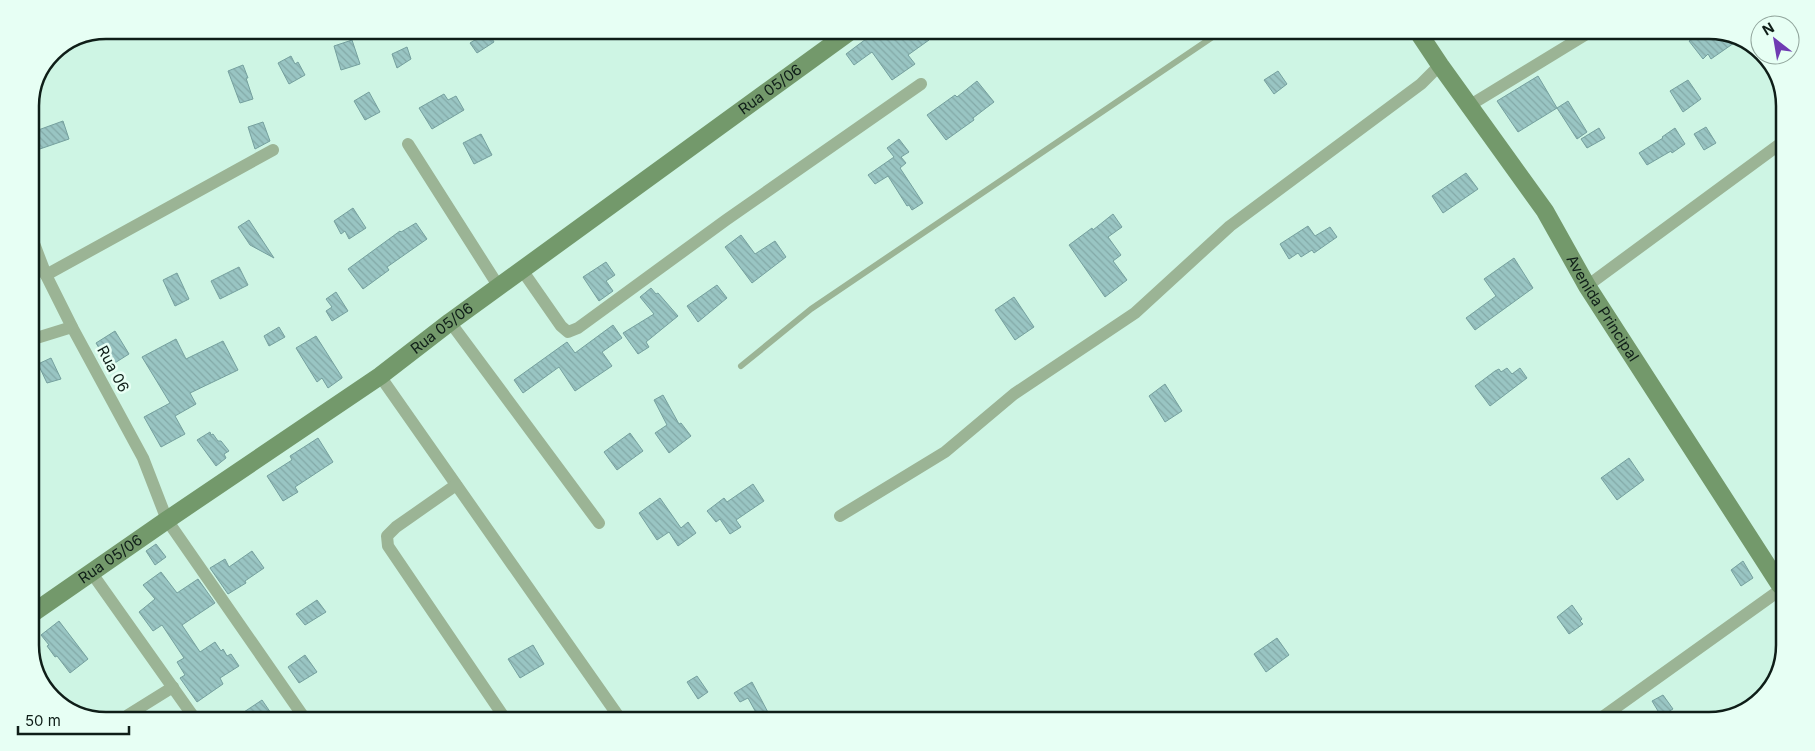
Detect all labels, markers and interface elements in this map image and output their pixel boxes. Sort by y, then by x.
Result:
north arrow [1750,15,1800,65]
text: N [1759,18,1777,38]
street label: Rua 05/06 [734,60,805,118]
street label: Avenida Principal [1563,251,1643,365]
street label: Rua 05/06 [407,298,477,358]
street label: Rua 06 [93,342,134,395]
street label: Rua 05/06 [74,530,146,588]
scale bar [18,704,129,736]
text: 50 m [25,711,61,730]

